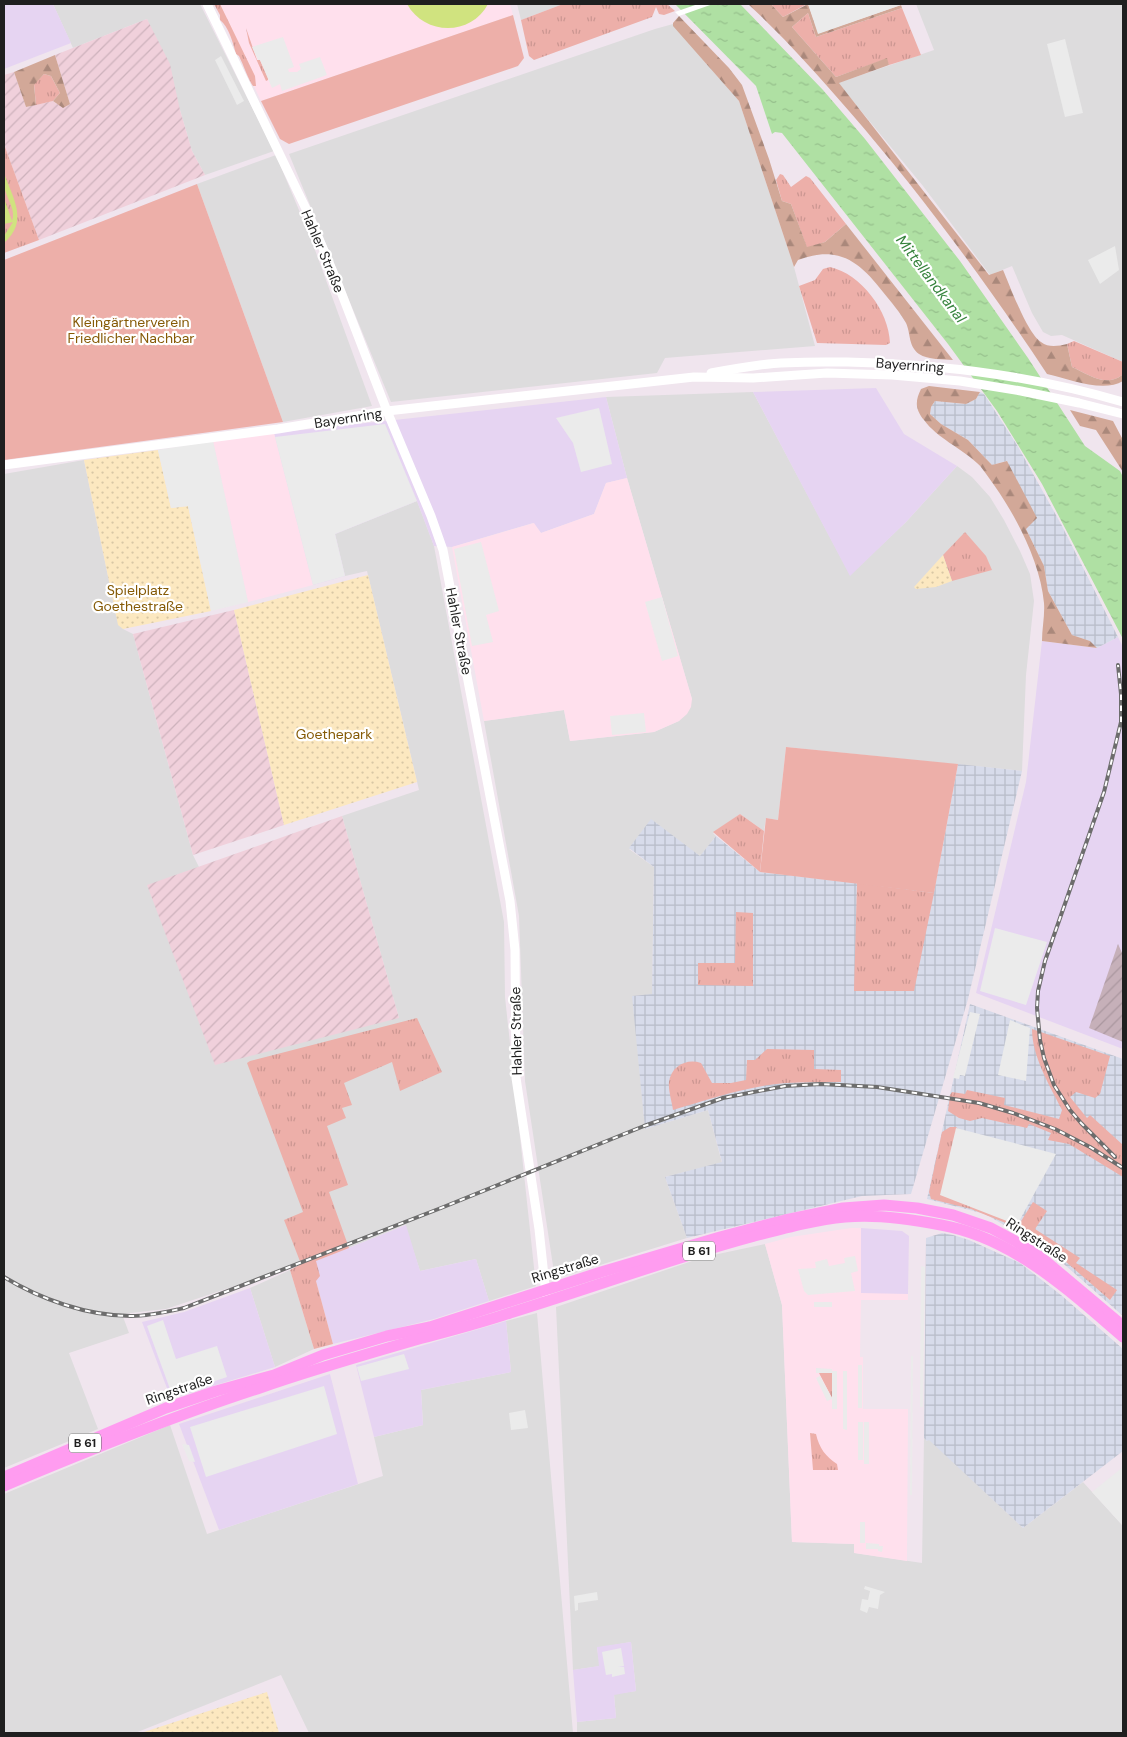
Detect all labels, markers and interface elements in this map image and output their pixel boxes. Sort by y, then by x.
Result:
street label: Hahler Straße [297,207,349,295]
water label: Mittellandkanal [891,231,971,327]
park label: Kleingärtnerverein Friedlicher Nachbar [67,313,195,347]
street label: Bayernring [875,354,945,376]
street label: Bayernring [313,404,383,432]
park label: Spielplatz Goethestraße [93,581,183,615]
street label: Hahler Straße [442,586,476,676]
park label: Goethepark [296,725,372,743]
street label: Hahler Straße [506,987,526,1075]
street label: Ringstraße [1003,1214,1071,1267]
road number: B 61 [683,1242,715,1260]
street label: Ringstraße [529,1249,601,1287]
street label: Ringstraße [143,1369,215,1409]
road number: B 61 [69,1434,101,1452]

